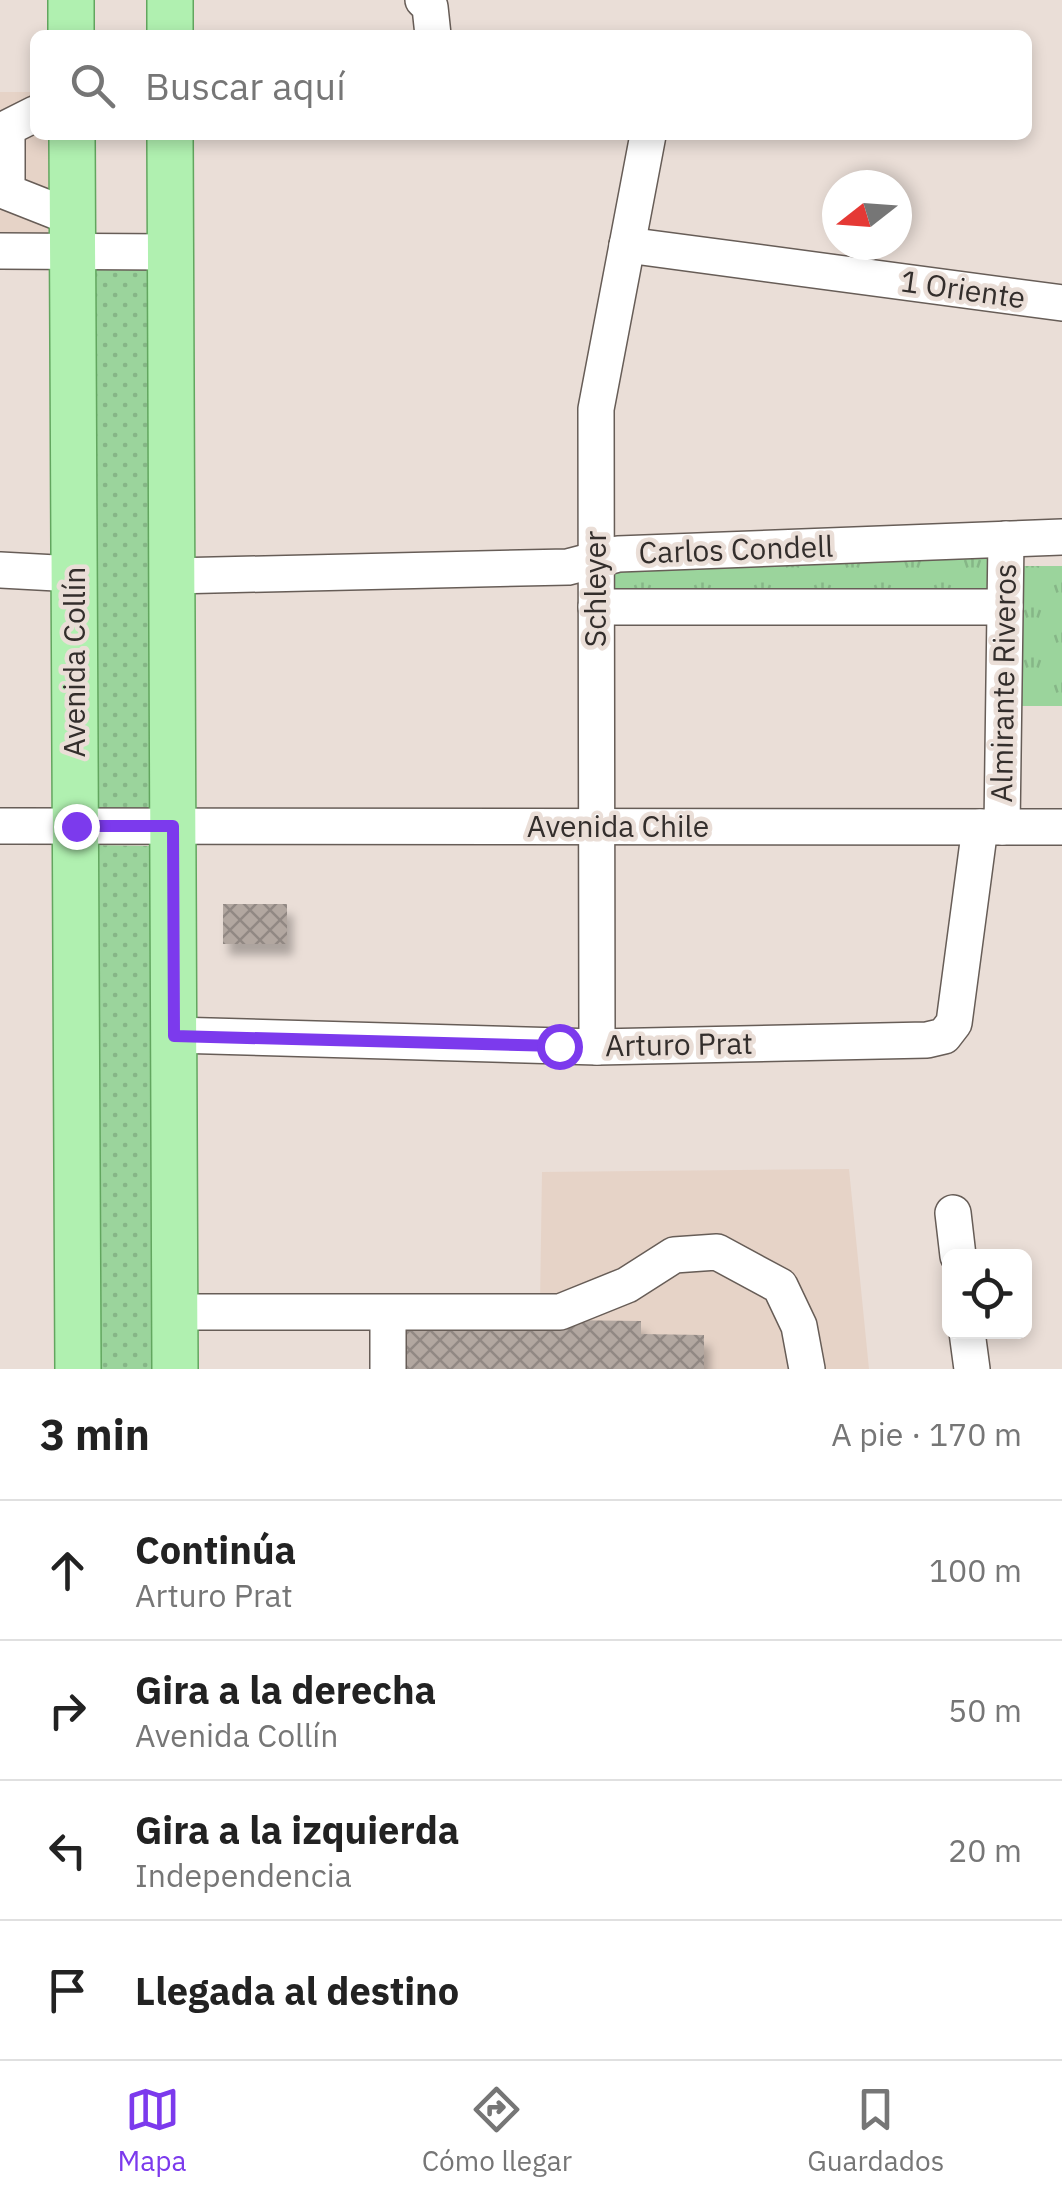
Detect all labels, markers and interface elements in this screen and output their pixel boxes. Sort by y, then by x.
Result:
search box [30,30,1032,140]
icon: search [65,58,120,113]
text: Buscar aquí [145,61,346,110]
north arrow [822,170,912,260]
street label: 1 Oriente [898,260,1028,317]
street label: Carlos Condell [638,526,834,571]
street label: Schleyer [575,531,614,647]
street label: Almirante Riveros [981,563,1024,803]
street label: Avenida Collín [54,567,93,757]
route end [54,804,100,850]
street label: Avenida Chile [527,806,709,845]
street label: Arturo Prat [605,1023,753,1064]
route start [537,1024,583,1070]
map controls [942,1249,1032,1339]
button: locate [942,1249,1032,1339]
text: 3 min [40,1407,150,1462]
text: A pie · 170 m [831,1413,1022,1455]
text: Continúa [135,1525,296,1574]
icon: ahead [40,1543,95,1598]
text: 100 m [929,1549,1022,1591]
text: Arturo Prat [135,1574,293,1616]
text: Gira a la derecha [135,1665,436,1714]
icon: right [40,1683,95,1738]
text: 50 m [948,1689,1022,1731]
text: Avenida Collín [135,1714,339,1756]
text: Gira a la izquierda [135,1805,459,1854]
icon: left [40,1823,95,1878]
text: 20 m [948,1829,1022,1871]
text: Independencia [135,1854,352,1896]
icon: arrive [40,1963,95,2018]
text: Llegada al destino [135,1966,459,2015]
tab: Mapa [118,2082,187,2179]
tab: Cómo llegar [422,2082,572,2179]
tab: Guardados [807,2082,944,2179]

